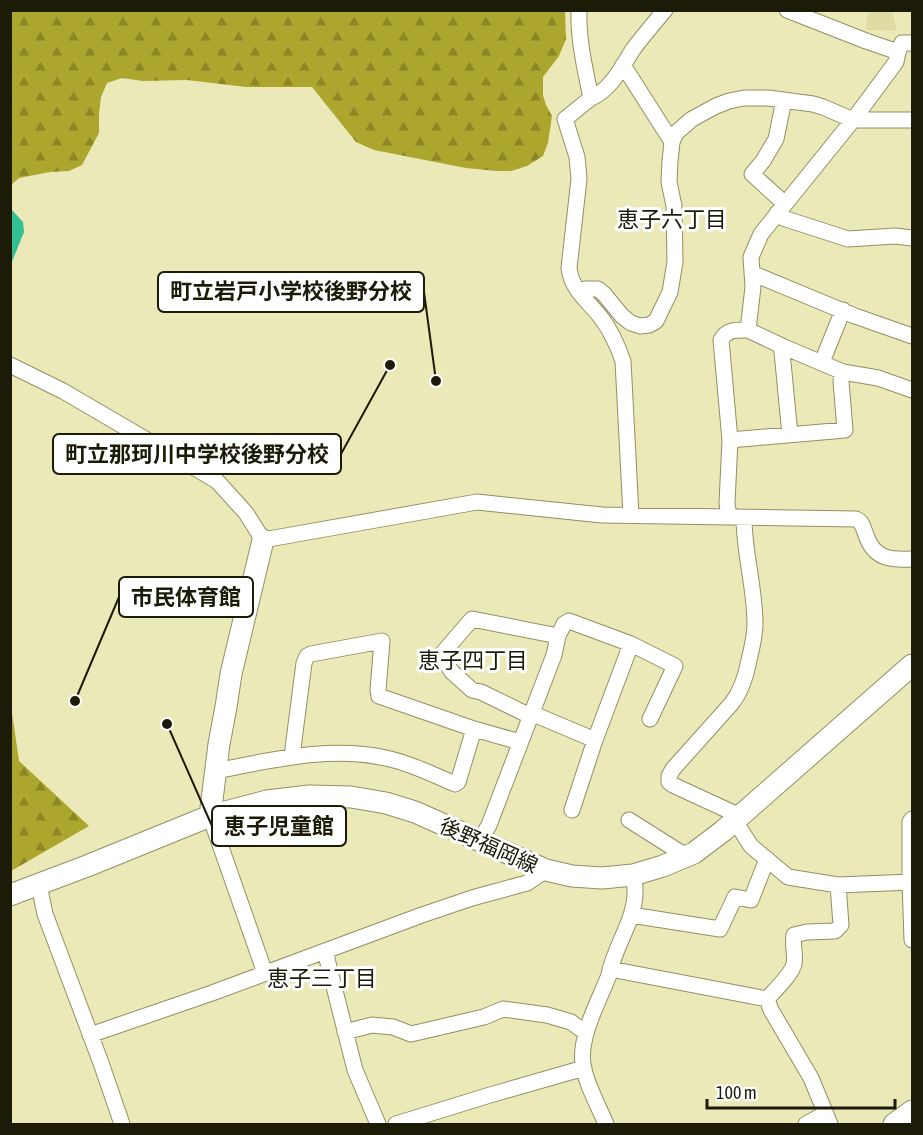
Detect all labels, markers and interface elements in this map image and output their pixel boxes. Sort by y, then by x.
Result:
district label: 恵子六丁目 [617,206,727,232]
callout: 町立岩戸小学校後野分校 [158,272,424,312]
text: 町立岩戸小学校後野分校 [170,278,412,304]
callout: 町立那珂川中学校後野分校 [53,434,341,474]
text: 町立那珂川中学校後野分校 [65,441,329,467]
callout: 市民体育館 [119,577,253,617]
text: 市民体育館 [131,584,241,610]
district label: 恵子四丁目 [418,647,528,673]
callout: 恵子児童館 [212,806,346,846]
text: 恵子児童館 [224,813,334,839]
street label: 後野福岡線 [436,813,542,877]
district label: 恵子三丁目 [267,965,377,991]
scale bar [707,1072,894,1110]
text: 100 m [716,1082,757,1103]

